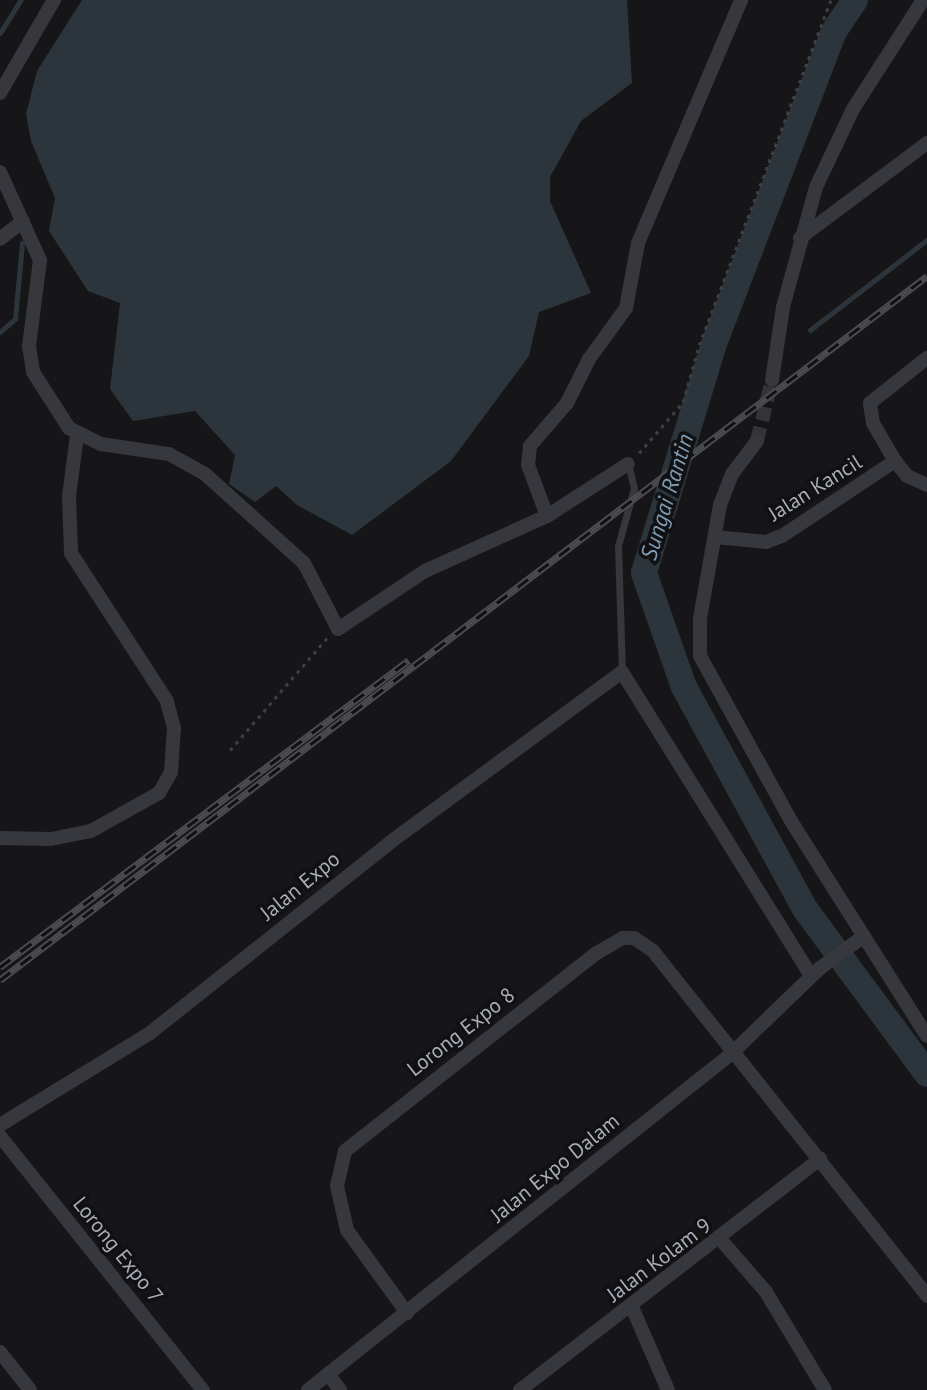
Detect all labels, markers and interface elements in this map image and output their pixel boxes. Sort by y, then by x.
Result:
water label: Sungai Rantin [635,430,699,564]
street label: Jalan Kancil [764,449,866,527]
street label: Jalan Expo [255,846,345,926]
street label: Lorong Expo 8 [402,982,520,1082]
street label: Jalan Expo Dalam [486,1108,624,1228]
street label: Lorong Expo 7 [67,1192,169,1308]
street label: Jalan Kolam 9 [602,1213,716,1307]

